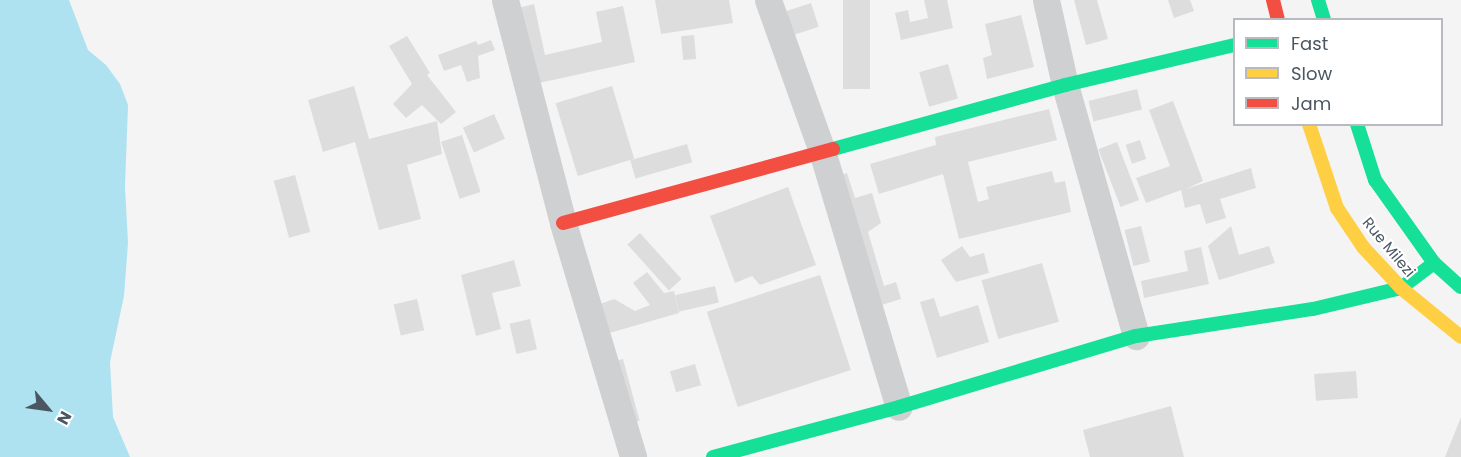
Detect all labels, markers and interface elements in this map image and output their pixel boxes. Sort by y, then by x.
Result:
legend [1233,18,1443,126]
text: Fast [1291,31,1328,56]
text: Slow [1291,61,1332,86]
text: Jam [1291,91,1331,116]
street label: Rue Milezi [1359,214,1419,280]
north arrow [18,379,78,439]
text: N [51,407,77,429]

